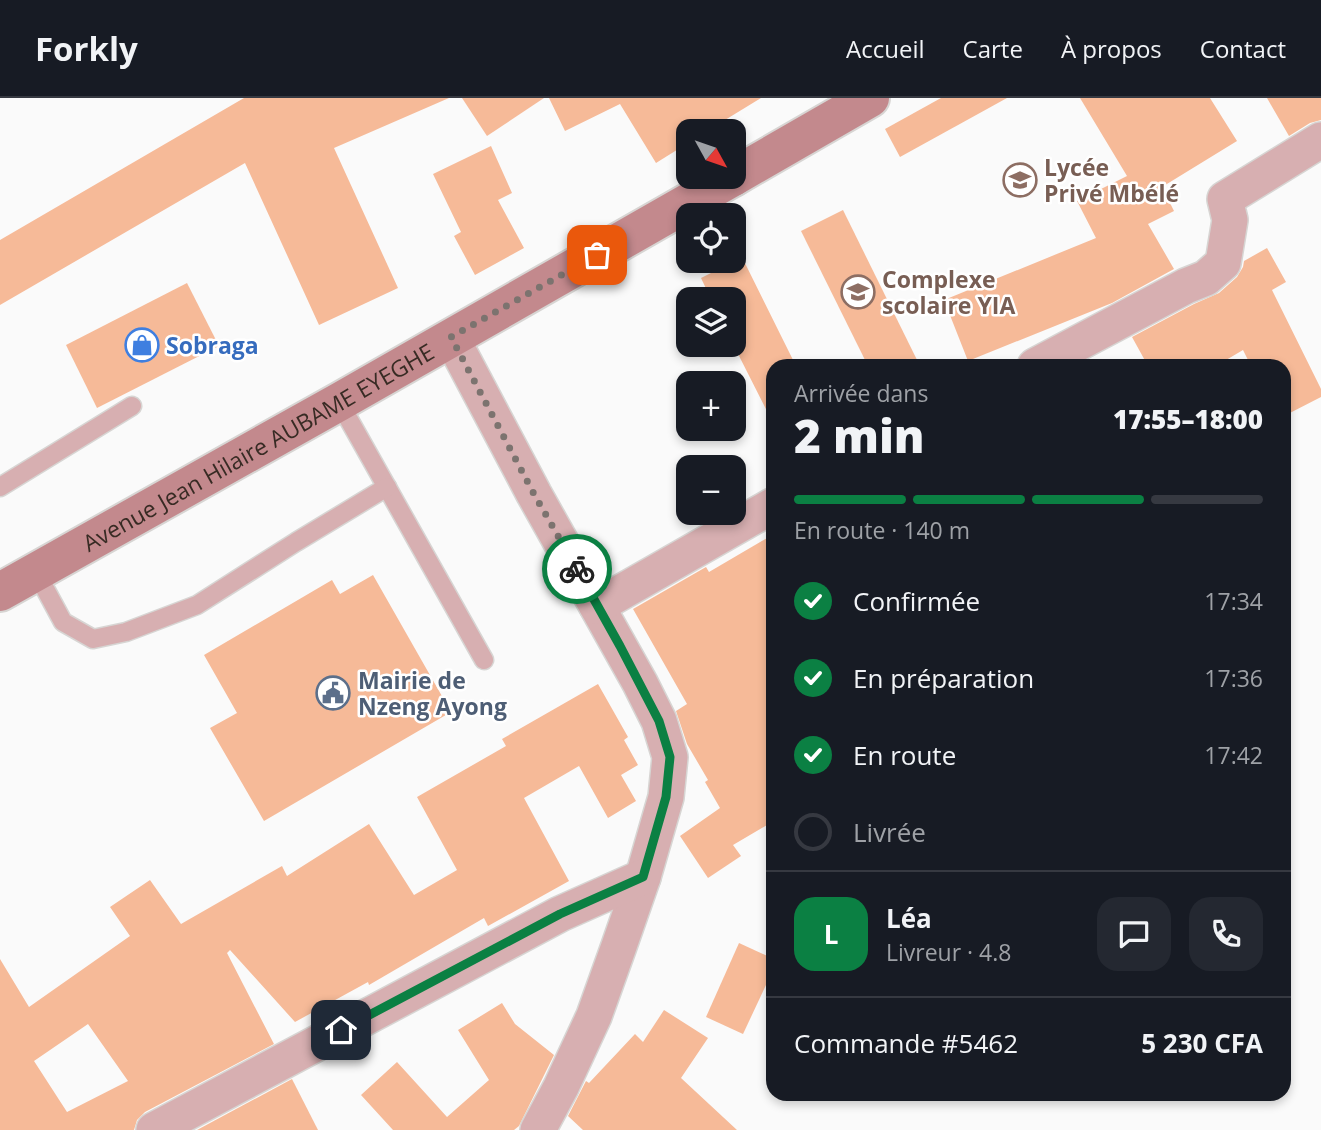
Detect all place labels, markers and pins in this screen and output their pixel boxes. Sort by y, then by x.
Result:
place label: Lycée Privé Mbélé [1044,151,1179,209]
school or university icon: Lycée Privé Mbélé [1001,161,1039,199]
pin [567,225,627,285]
place label: Complexe scolaire YIA [882,263,1015,321]
school or university icon: Complexe scolaire YIA [839,273,877,311]
shop icon: Sobraga [123,326,161,364]
place label: Sobraga [166,329,259,361]
place label: Mairie de Nzeng Ayong [358,664,507,722]
public building icon: Mairie de Nzeng Ayong [314,674,352,712]
pin [311,1000,371,1060]

